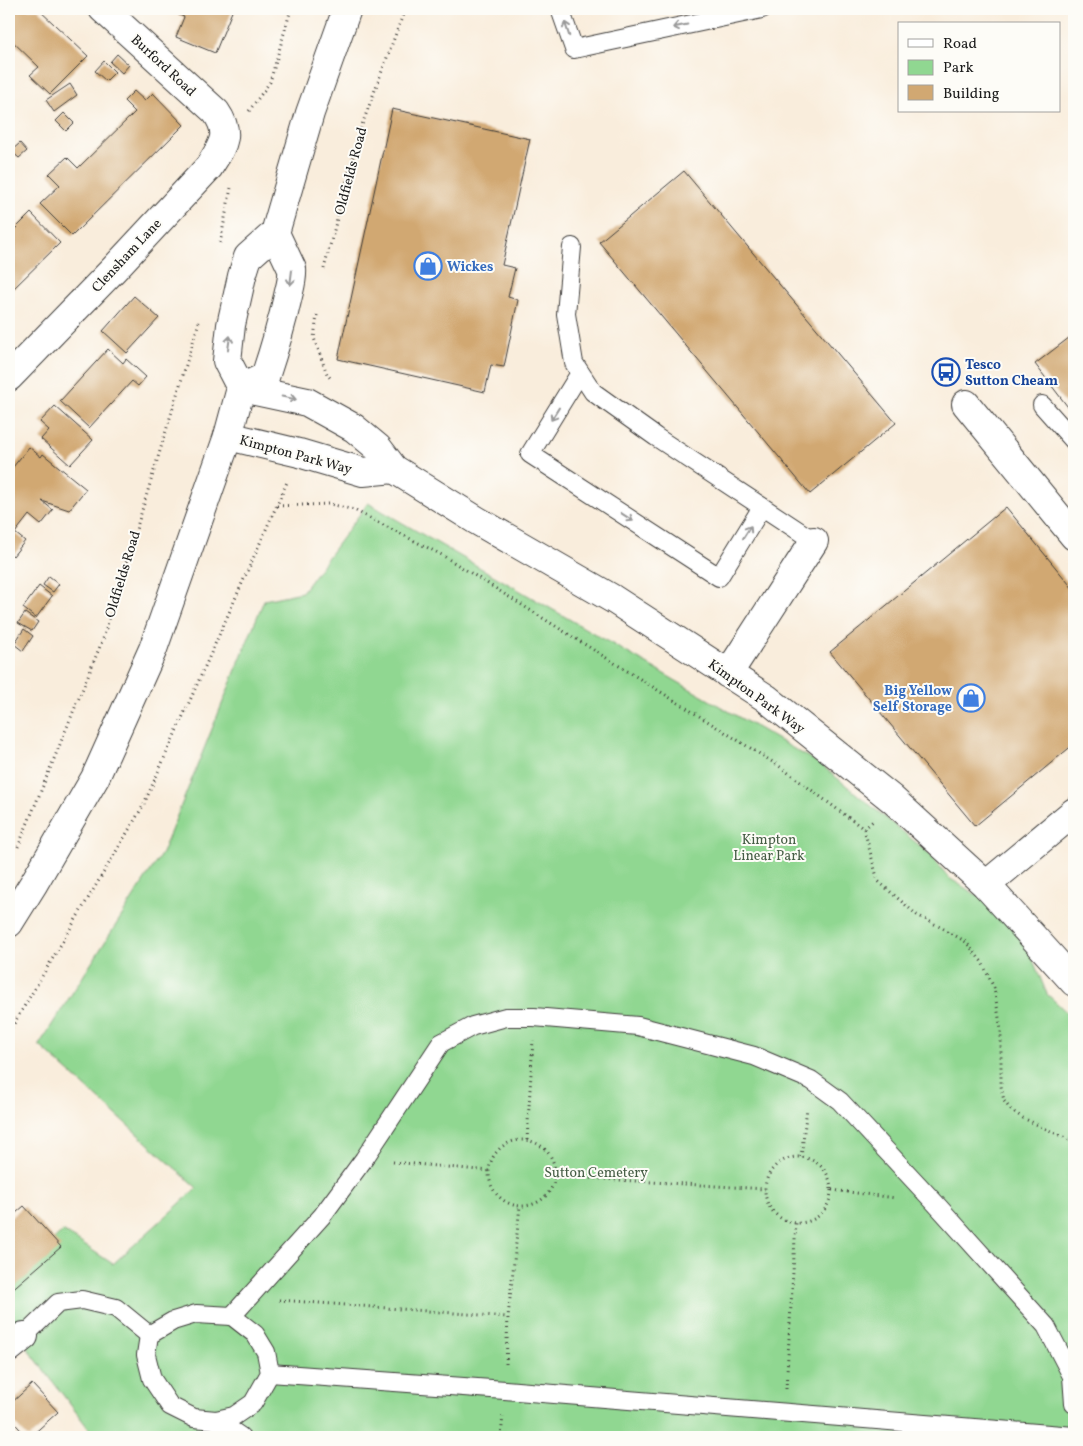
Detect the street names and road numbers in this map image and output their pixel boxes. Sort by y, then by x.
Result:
street label: Burford Road [126,31,200,101]
street label: Oldfields Road [331,125,372,217]
street label: Clensham Lane [88,215,167,297]
street label: Kimpton Park Way [237,431,354,480]
street label: Oldfields Road [101,528,146,620]
street label: Kimpton Park Way [704,656,809,739]

